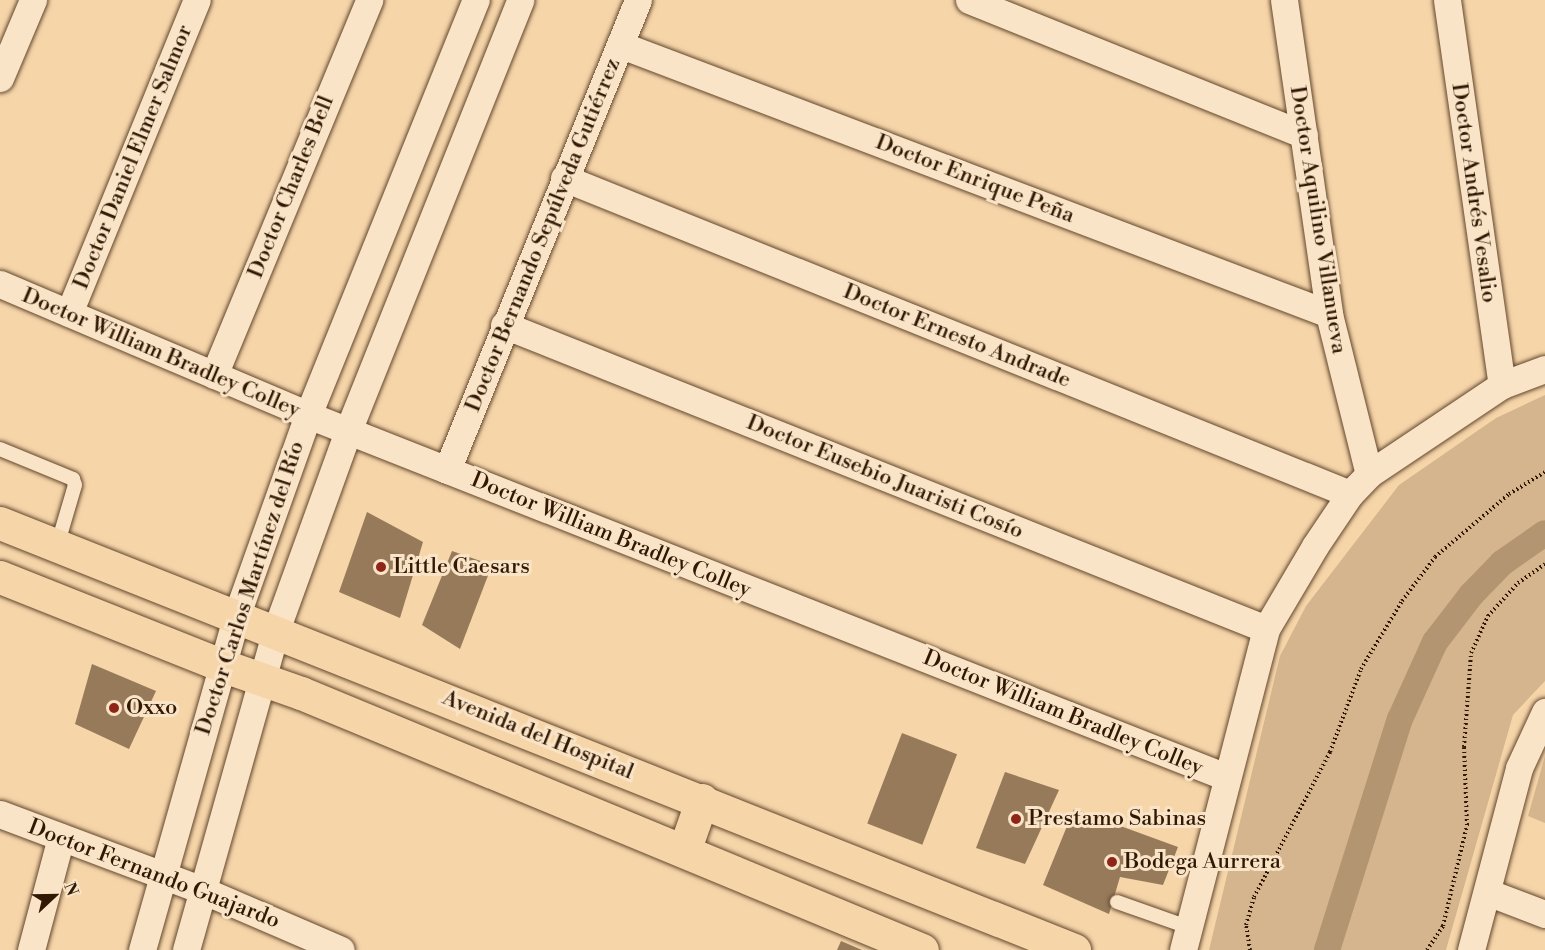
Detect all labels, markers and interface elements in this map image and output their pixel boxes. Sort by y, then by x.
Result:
street label: Doctor Daniel Elmer Salmor [68,21,198,293]
street label: Doctor Bernando Sepúlveda Gutiérrez [460,54,626,416]
street label: Doctor Andrés Vesalio [1446,81,1502,305]
street label: Doctor Aquilino Villanueva [1284,84,1352,356]
street label: Doctor Charles Bell [242,92,340,282]
street label: Doctor Enrique Peña [872,129,1078,229]
street label: Doctor Ernesto Andrade [839,278,1075,394]
street label: Doctor William Bradley Colley [18,282,304,424]
street label: Doctor Eusebio Juaristi Cosío [743,409,1027,545]
street label: Doctor Carlos Martínez del Río [190,438,310,738]
street label: Doctor William Bradley Colley [467,467,755,603]
place label: Little Caesars [393,554,530,580]
marker: Little Caesars [374,560,388,574]
street label: Doctor William Bradley Colley [919,645,1207,781]
street label: Avenida del Hospital [438,685,638,785]
place label: Oxxo [126,695,177,721]
marker: Oxxo [107,701,121,715]
place label: Prestamo Sabinas [1028,806,1206,832]
marker: Prestamo Sabinas [1009,812,1023,826]
street label: Doctor Fernando Guajardo [24,814,284,934]
place label: Bodega Aurrera [1124,849,1281,875]
marker: Bodega Aurrera [1105,855,1119,869]
north arrow [24,866,84,926]
text: N [59,880,82,899]

